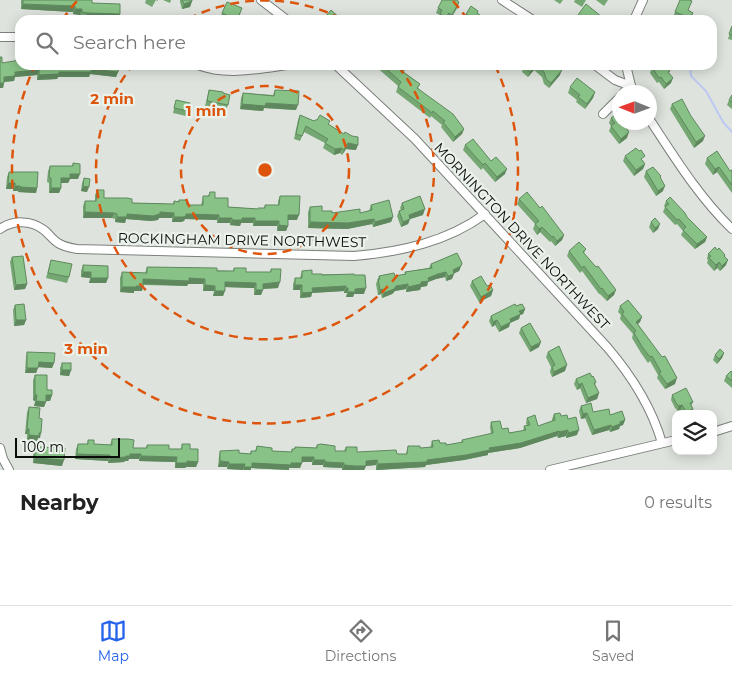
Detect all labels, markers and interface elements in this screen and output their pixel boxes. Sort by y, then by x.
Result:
search box [15,15,717,70]
icon: search [33,29,61,57]
text: Search here [73,31,186,54]
north arrow [612,85,657,130]
text: 2 min [90,89,134,108]
text: 1 min [186,101,226,120]
street label: MORNINGTON DRIVE NORTHWEST [430,139,614,333]
centre of rings [256,161,274,179]
street label: ROCKINGHAM DRIVE NORTHWEST [118,229,366,251]
text: 3 min [63,339,108,358]
map controls [672,410,717,455]
button: layers [672,410,717,455]
scale bar [15,435,120,458]
text: 100 m [22,438,64,456]
text: Nearby [20,490,99,515]
text: 0 results [644,493,712,512]
tab: Map [98,617,129,665]
tab: Directions [325,617,396,665]
tab: Saved [592,617,634,665]

